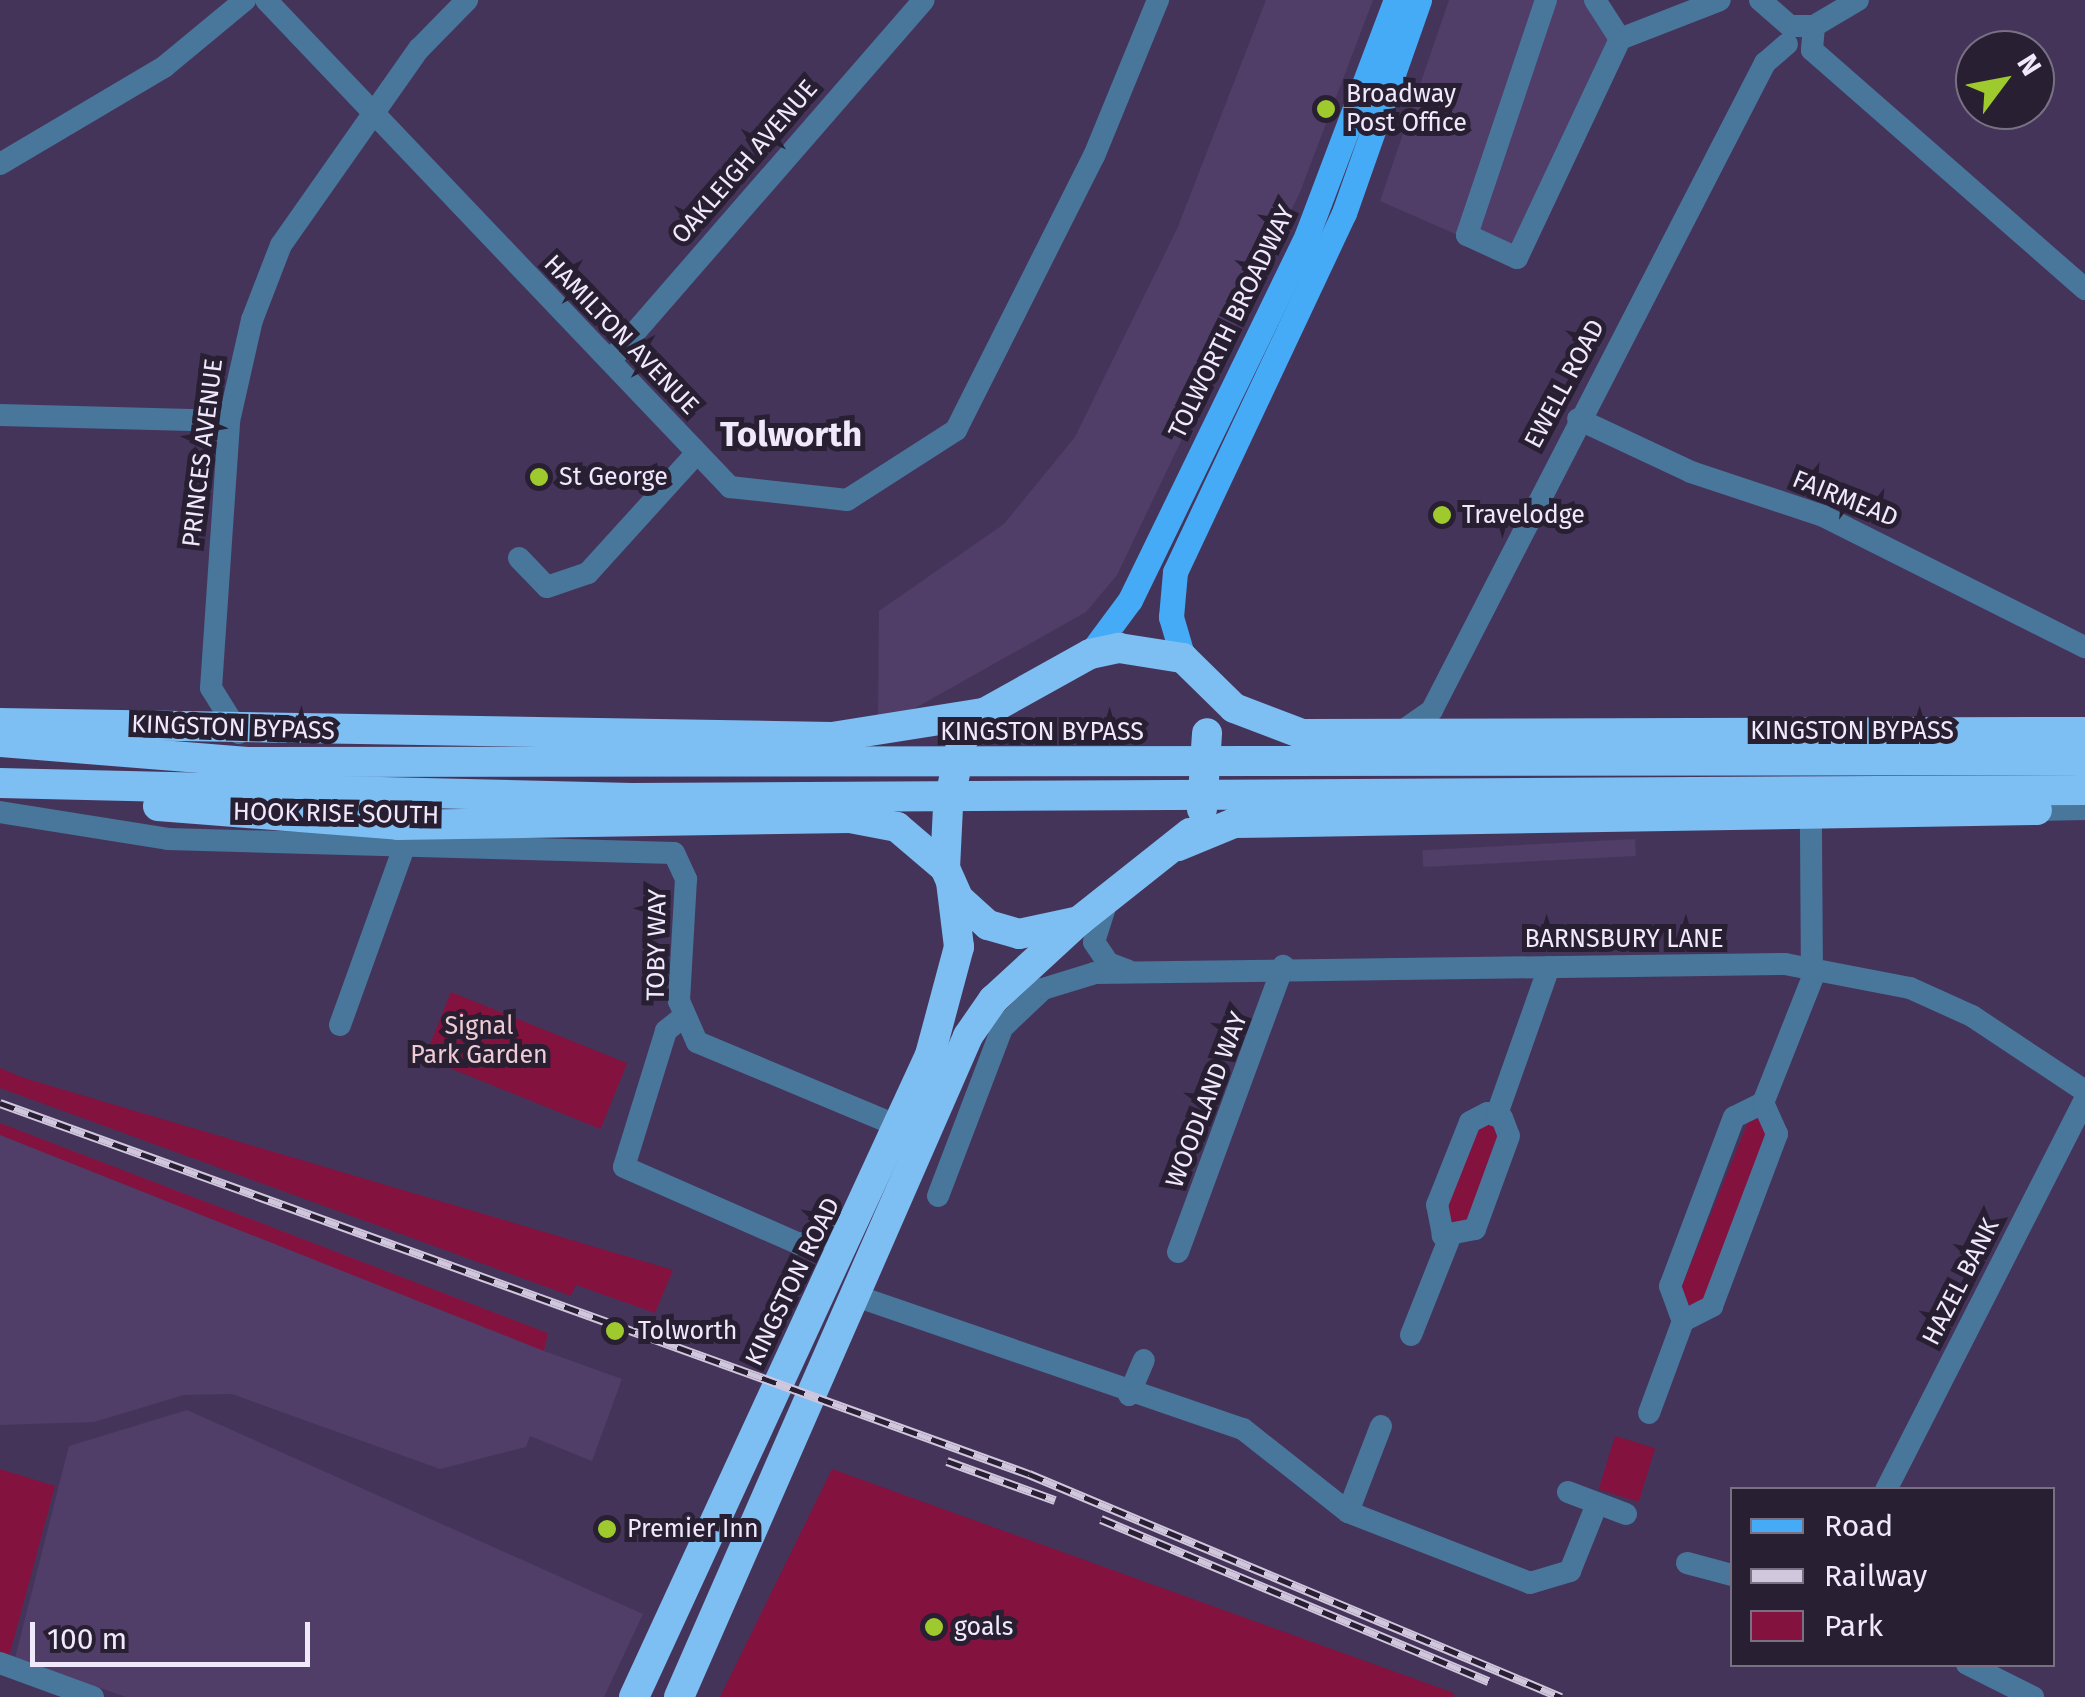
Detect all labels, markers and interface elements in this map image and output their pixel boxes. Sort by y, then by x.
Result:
north arrow [1955,30,2055,130]
text: N [2010,48,2048,82]
street label: OAKLEIGH AVENUE [666,74,824,250]
place label: Broadway Post Office [1346,80,1467,139]
marker: Broadway Post Office [1315,98,1337,120]
street label: TOLWORTH BROADWAY [1163,201,1301,443]
street label: HAMILTON AVENUE [537,249,705,421]
street label: EWELL ROAD [1519,315,1611,453]
street label: PRINCES AVENUE [177,357,229,549]
district label: Tolworth [720,413,862,455]
place label: St George [559,462,668,492]
street label: FAIRMEAD [1788,464,1902,534]
marker: St George [528,466,550,488]
place label: Travelodge [1462,500,1585,530]
marker: Travelodge [1431,504,1453,526]
street label: KINGSTON BYPASS [131,709,335,747]
street label: KINGSTON BYPASS [1750,716,1954,746]
street label: KINGSTON BYPASS [940,717,1144,747]
street label: HOOK RISE SOUTH [233,797,439,831]
street label: TOBY WAY [641,889,673,1001]
street label: BARNSBURY LANE [1524,924,1724,954]
street label: WOODLAND WAY [1160,1008,1254,1192]
park label: Signal Park Garden [410,1012,548,1071]
street label: KINGSTON ROAD [739,1193,847,1371]
street label: HAZEL BANK [1916,1214,2006,1350]
place label: Tolworth [638,1316,737,1346]
marker: Tolworth [602,1318,628,1344]
legend [1730,1487,2055,1667]
text: Road [1824,1508,1893,1544]
place label: Premier Inn [627,1514,759,1544]
marker: Premier Inn [596,1518,618,1540]
text: Railway [1824,1558,1927,1594]
scale bar [35,1602,315,1664]
text: Park [1824,1608,1883,1644]
place label: goals [954,1612,1013,1642]
marker: goals [923,1616,945,1638]
text: 100 m [47,1621,127,1657]

